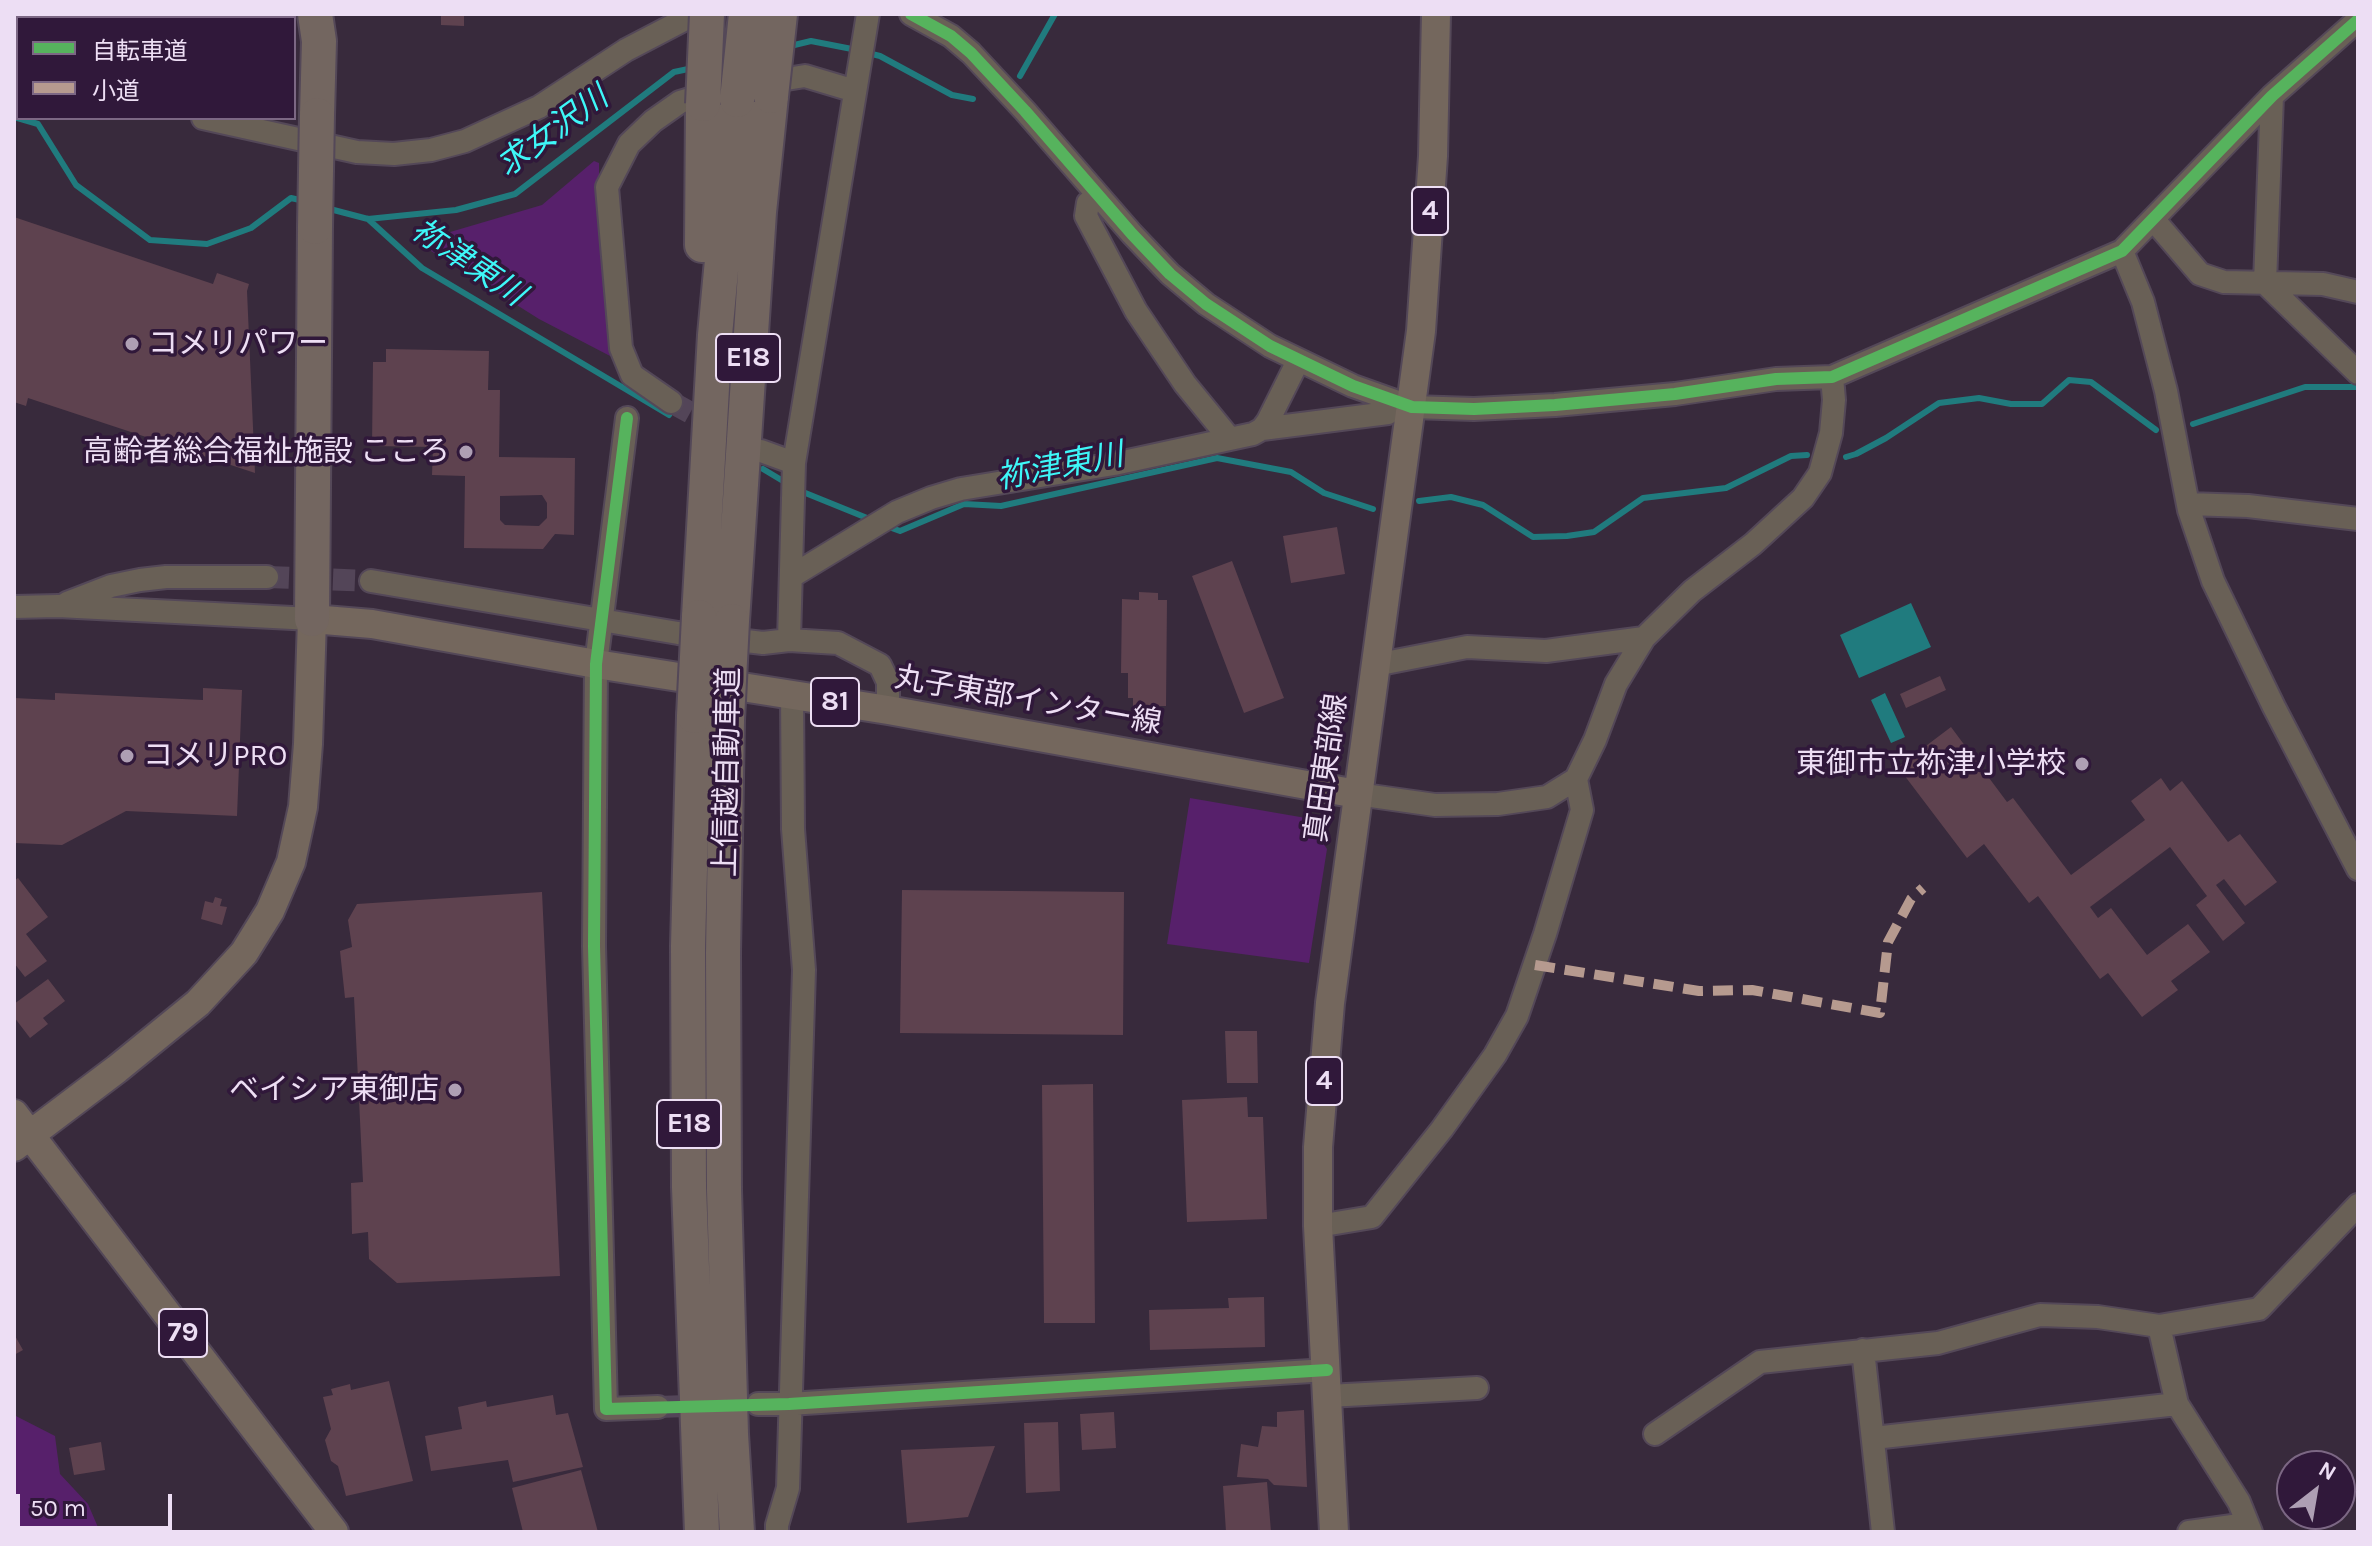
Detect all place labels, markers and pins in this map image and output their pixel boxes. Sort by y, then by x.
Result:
place label: コメリパワー [148,326,328,362]
marker: コメリパワー [123,335,141,353]
place label: 高齢者総合福祉施設 こころ [83,434,450,470]
marker: 高齢者総合福祉施設 こころ [457,443,475,461]
place label: コメリPRO [143,738,287,774]
place label: 東御市立祢津小学校 [1796,746,2066,782]
marker: コメリPRO [118,747,136,765]
marker: 東御市立祢津小学校 [2073,755,2091,773]
place label: ベイシア東御店 [229,1072,439,1108]
marker: ベイシア東御店 [446,1081,464,1099]

